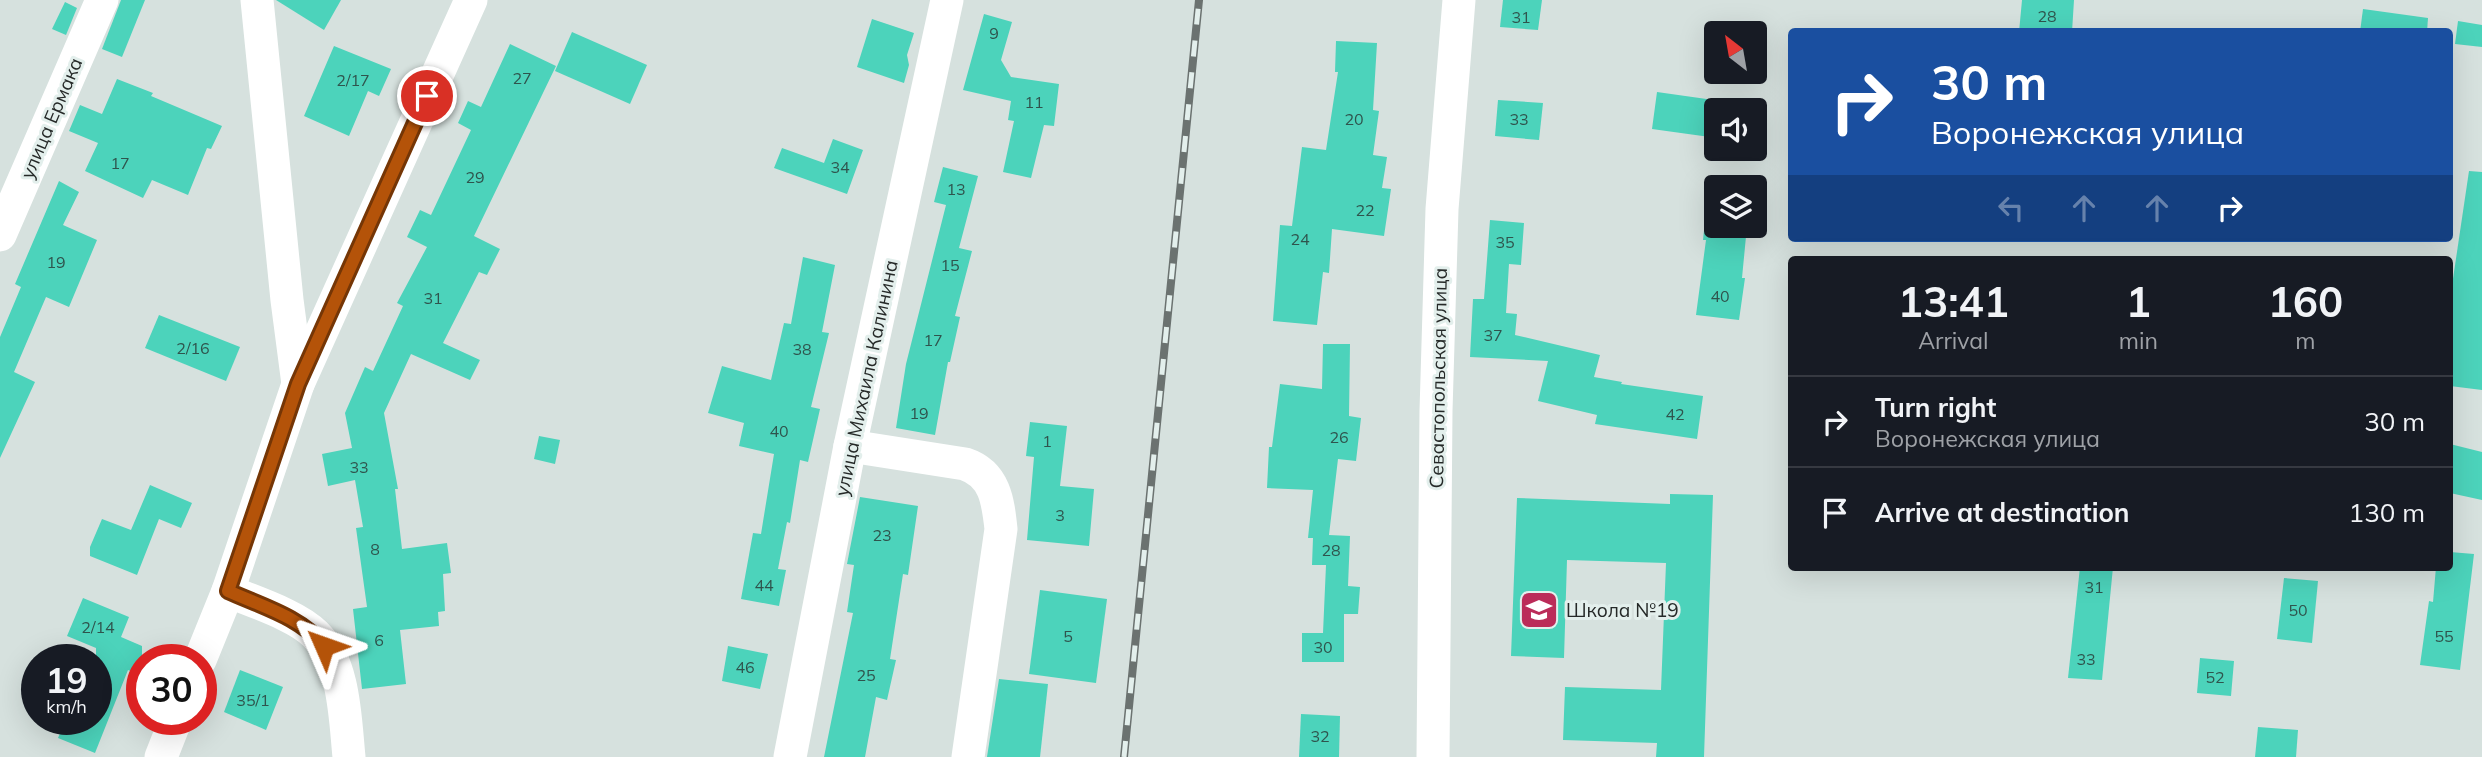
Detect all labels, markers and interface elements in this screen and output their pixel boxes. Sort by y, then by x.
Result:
house number: 28 [2037,6,2057,26]
house number: 31 [1511,7,1531,27]
north arrow [1704,21,1768,84]
map controls [1704,21,1767,238]
house number: 9 [989,23,999,43]
text: 30 m [1931,51,2047,112]
street label: улица Ермака [15,54,87,182]
icon: right [1816,56,1907,147]
pin [397,66,457,126]
house number: 27 [512,68,532,88]
house number: 2/17 [336,70,370,90]
icon: arrive [408,77,446,115]
house number: 11 [1024,92,1044,112]
button: sound [1704,98,1767,161]
house number: 20 [1344,109,1364,129]
house number: 33 [1509,109,1529,129]
text: Воронежская улица [1931,112,2244,152]
house number: 17 [110,153,130,173]
house number: 34 [830,157,850,177]
house number: 29 [465,167,485,187]
button: layers [1704,175,1767,238]
house number: 13 [946,179,966,199]
icon: left [1992,189,2030,227]
icon: ahead [2065,189,2103,227]
icon: ahead [2138,189,2176,227]
icon: right [2211,189,2249,227]
house number: 22 [1355,200,1375,220]
house number: 24 [1290,229,1310,249]
house number: 35 [1495,232,1515,252]
house number: 19 [46,252,66,272]
house number: 15 [940,255,960,275]
street label: улица Михаила Калинина [829,258,903,498]
street label: Севастопольская улица [1424,267,1452,489]
text: 13:41 [1898,275,2009,328]
text: 1 [2126,275,2151,328]
text: 160 [2268,275,2343,328]
house number: 40 [1710,286,1730,306]
house number: 31 [423,288,443,308]
house number: 37 [1483,325,1503,345]
text: Arrival [1918,326,1989,355]
text: min [2119,326,2158,355]
text: m [2295,326,2316,355]
house number: 17 [923,330,943,350]
house number: 2/16 [176,338,210,358]
house number: 38 [792,339,812,359]
text: Turn right [1875,391,1996,424]
house number: 19 [909,403,929,423]
icon: right [1816,403,1854,441]
house number: 42 [1665,404,1685,424]
text: 30 m [2364,405,2425,438]
house number: 40 [769,421,789,441]
text: Воронежская улица [1875,424,2100,453]
house number: 26 [1329,427,1349,447]
house number: 1 [1042,431,1052,451]
house number: 33 [349,457,369,477]
icon: arrive [1816,494,1854,532]
text: Arrive at destination [1875,496,2130,529]
text: 130 m [2349,496,2425,529]
house number: 3 [1055,505,1065,525]
house number: 23 [872,525,892,545]
house number: 8 [370,539,380,559]
house number: 28 [1321,540,1341,560]
house number: 44 [754,575,774,595]
house number: 31 [2084,577,2104,597]
school or university icon: Школа №19 [1518,589,1560,631]
place label: Школа №19 [1566,598,1679,622]
house number: 50 [2288,600,2308,620]
position arrow [287,609,361,683]
house number: 2/14 [81,617,115,637]
house number: 5 [1063,626,1073,646]
house number: 55 [2434,626,2454,646]
house number: 6 [374,630,384,650]
house number: 30 [1313,637,1333,657]
speed limit sign: 30 [126,644,217,735]
house number: 33 [2076,649,2096,669]
house number: 46 [735,657,755,677]
text: 19 [45,658,88,702]
house number: 25 [856,665,876,685]
house number: 52 [2205,667,2225,687]
house number: 35/1 [236,690,270,710]
text: km/h [46,695,87,718]
house number: 32 [1310,726,1330,746]

